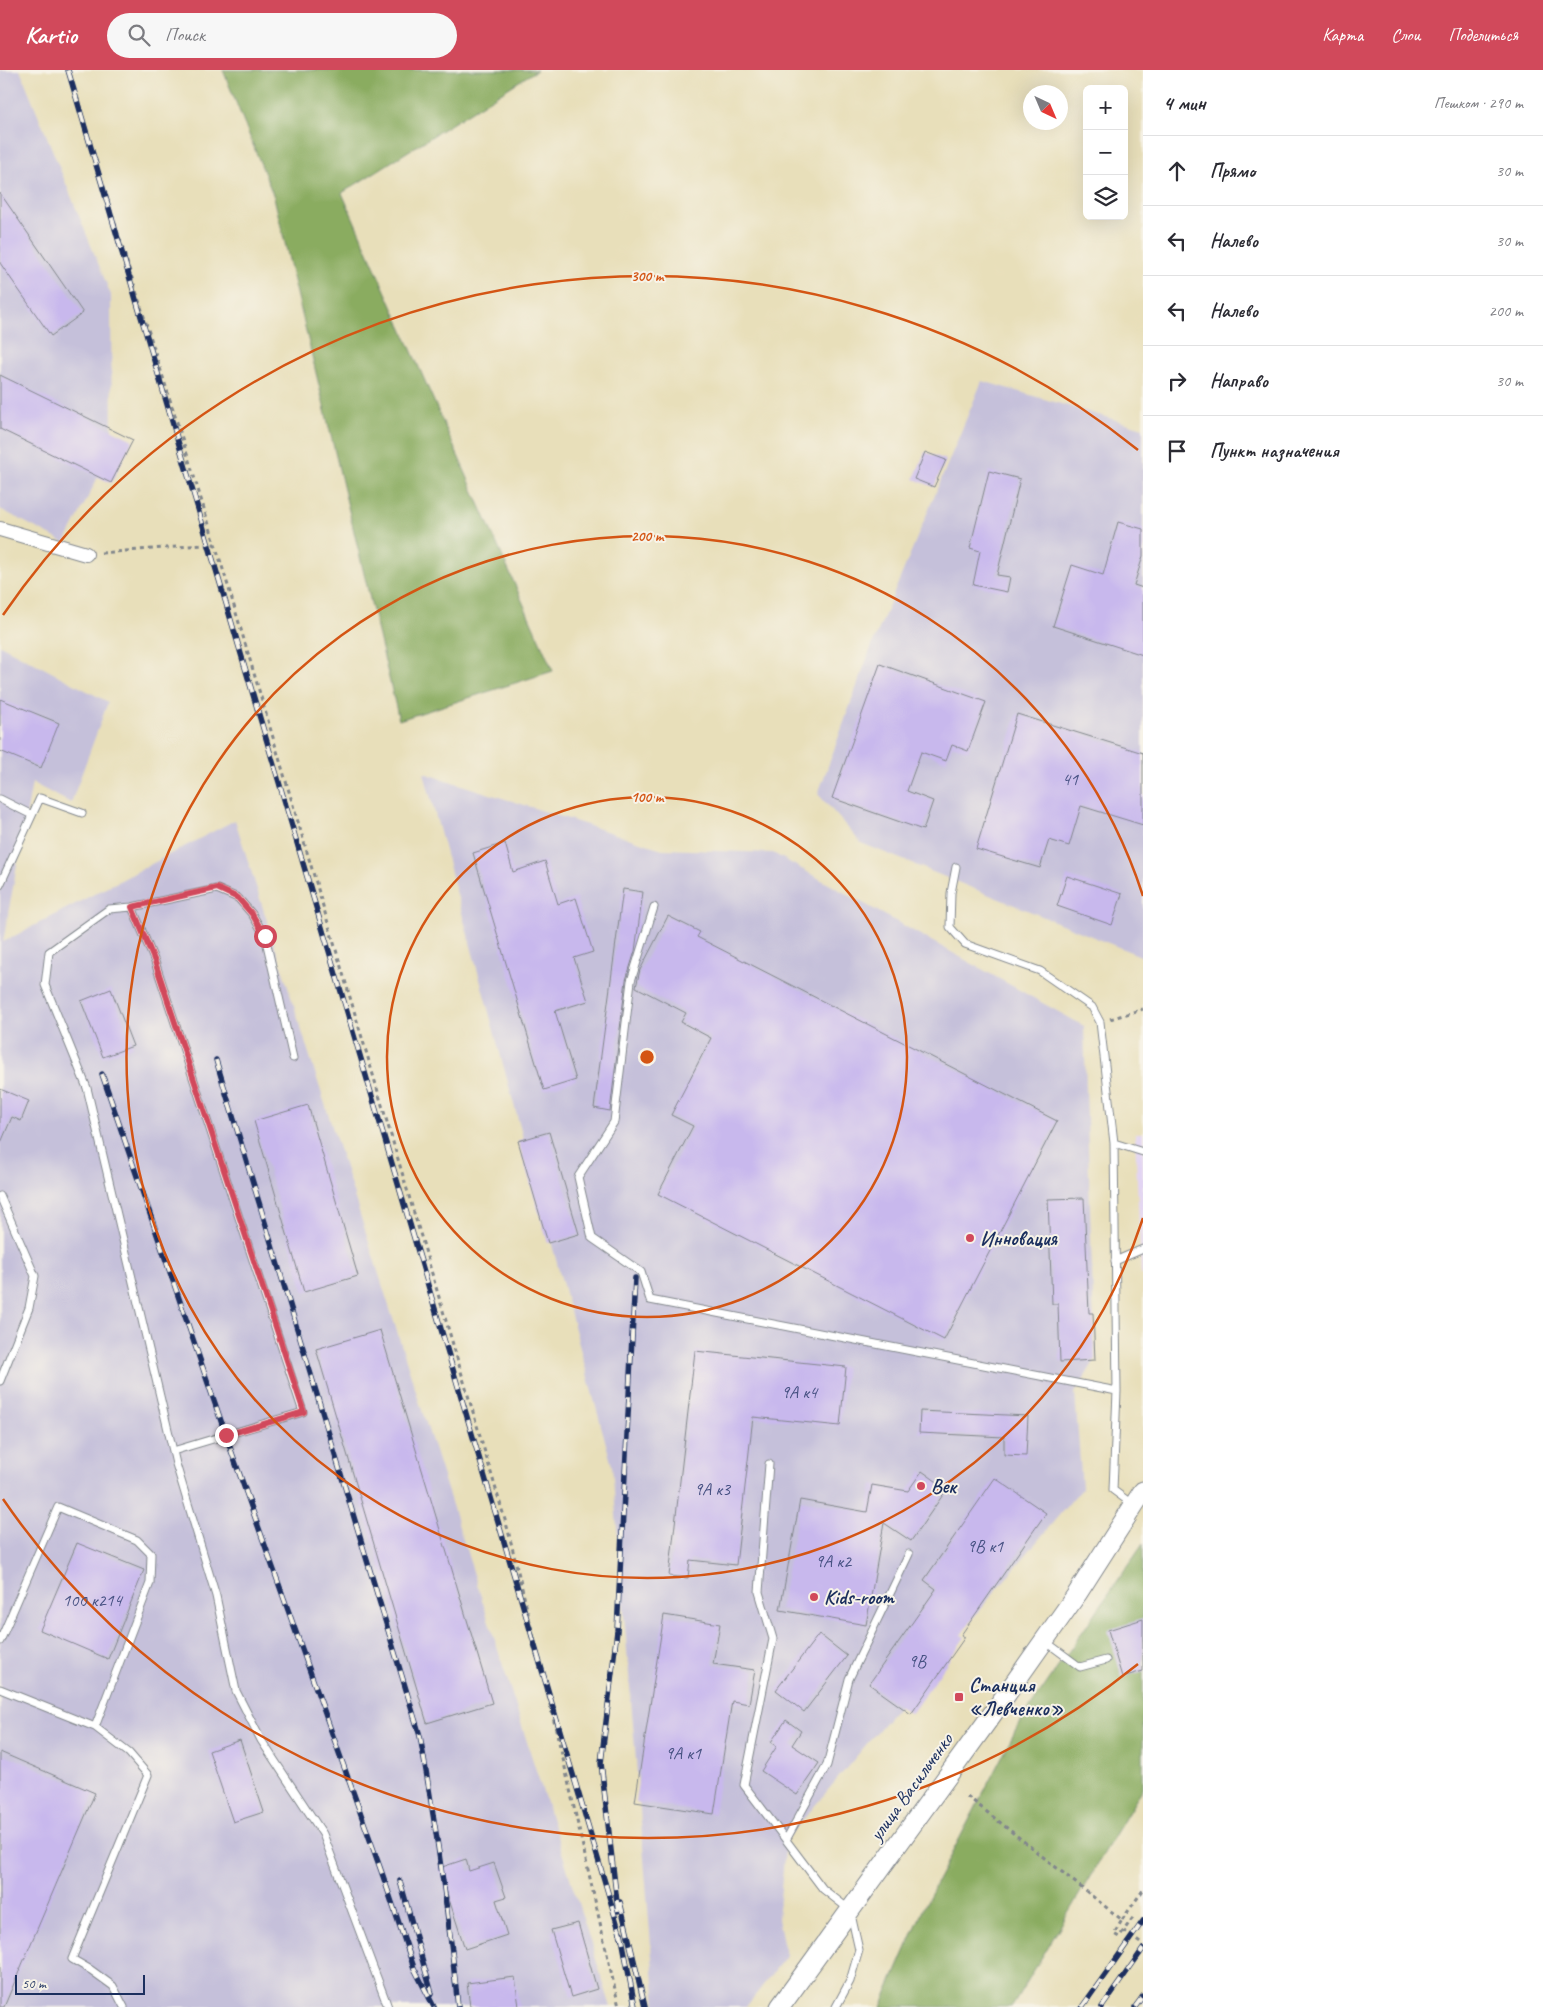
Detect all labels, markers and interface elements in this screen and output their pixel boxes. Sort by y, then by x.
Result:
search box [107,13,457,58]
text: Kartio [25,20,77,50]
icon: search [125,21,153,49]
text: Поиск [165,23,205,47]
text: Карта [1322,24,1363,46]
text: Слои [1391,24,1420,46]
text: Поделиться [1448,24,1518,46]
north arrow [1023,85,1068,130]
map controls [1083,85,1128,220]
button: + [1083,85,1128,130]
text: 4 мин [1163,90,1206,116]
text: Пешком · 290 m [1434,93,1523,113]
button: − [1083,130,1128,175]
icon: ahead [1163,157,1191,185]
text: Прямо [1210,159,1255,183]
text: 30 m [1496,161,1523,181]
button: layers [1083,175,1128,220]
icon: left [1163,227,1191,255]
text: Налево [1210,229,1258,253]
text: 30 m [1496,231,1523,251]
text: 300 m [631,267,665,286]
icon: left [1163,297,1191,325]
text: Налево [1210,299,1258,323]
text: 200 m [1489,301,1523,321]
icon: right [1163,367,1191,395]
text: Направо [1210,369,1268,393]
text: 30 m [1496,371,1523,391]
icon: arrive [1163,437,1191,465]
text: Пункт назначения [1210,439,1339,463]
text: 200 m [631,527,665,546]
house number: 41 [1062,768,1079,790]
text: 100 m [631,788,665,807]
route start [254,925,277,948]
centre of rings [638,1048,656,1066]
place label: Инновация [980,1226,1059,1251]
marker: Инновация [964,1232,976,1244]
house number: 9А к4 [781,1381,819,1403]
route end [215,1424,238,1447]
place label: Век [931,1474,958,1499]
house number: 9А к3 [694,1478,732,1500]
marker: Век [915,1480,927,1492]
house number: 9В к1 [967,1535,1004,1557]
house number: 9А к2 [815,1550,853,1572]
place label: Kids-room [824,1585,896,1610]
house number: 100 к214 [62,1589,124,1611]
marker: Kids-room [808,1591,820,1603]
house number: 9В [908,1650,927,1672]
place label: Станция «Левченко» [969,1673,1064,1721]
marker: Станция «Левченко» [953,1691,965,1703]
street label: улица Васильченко [863,1727,959,1847]
house number: 9А к1 [665,1742,702,1764]
scale bar [15,1972,145,1995]
text: 50 m [22,1975,46,1992]

